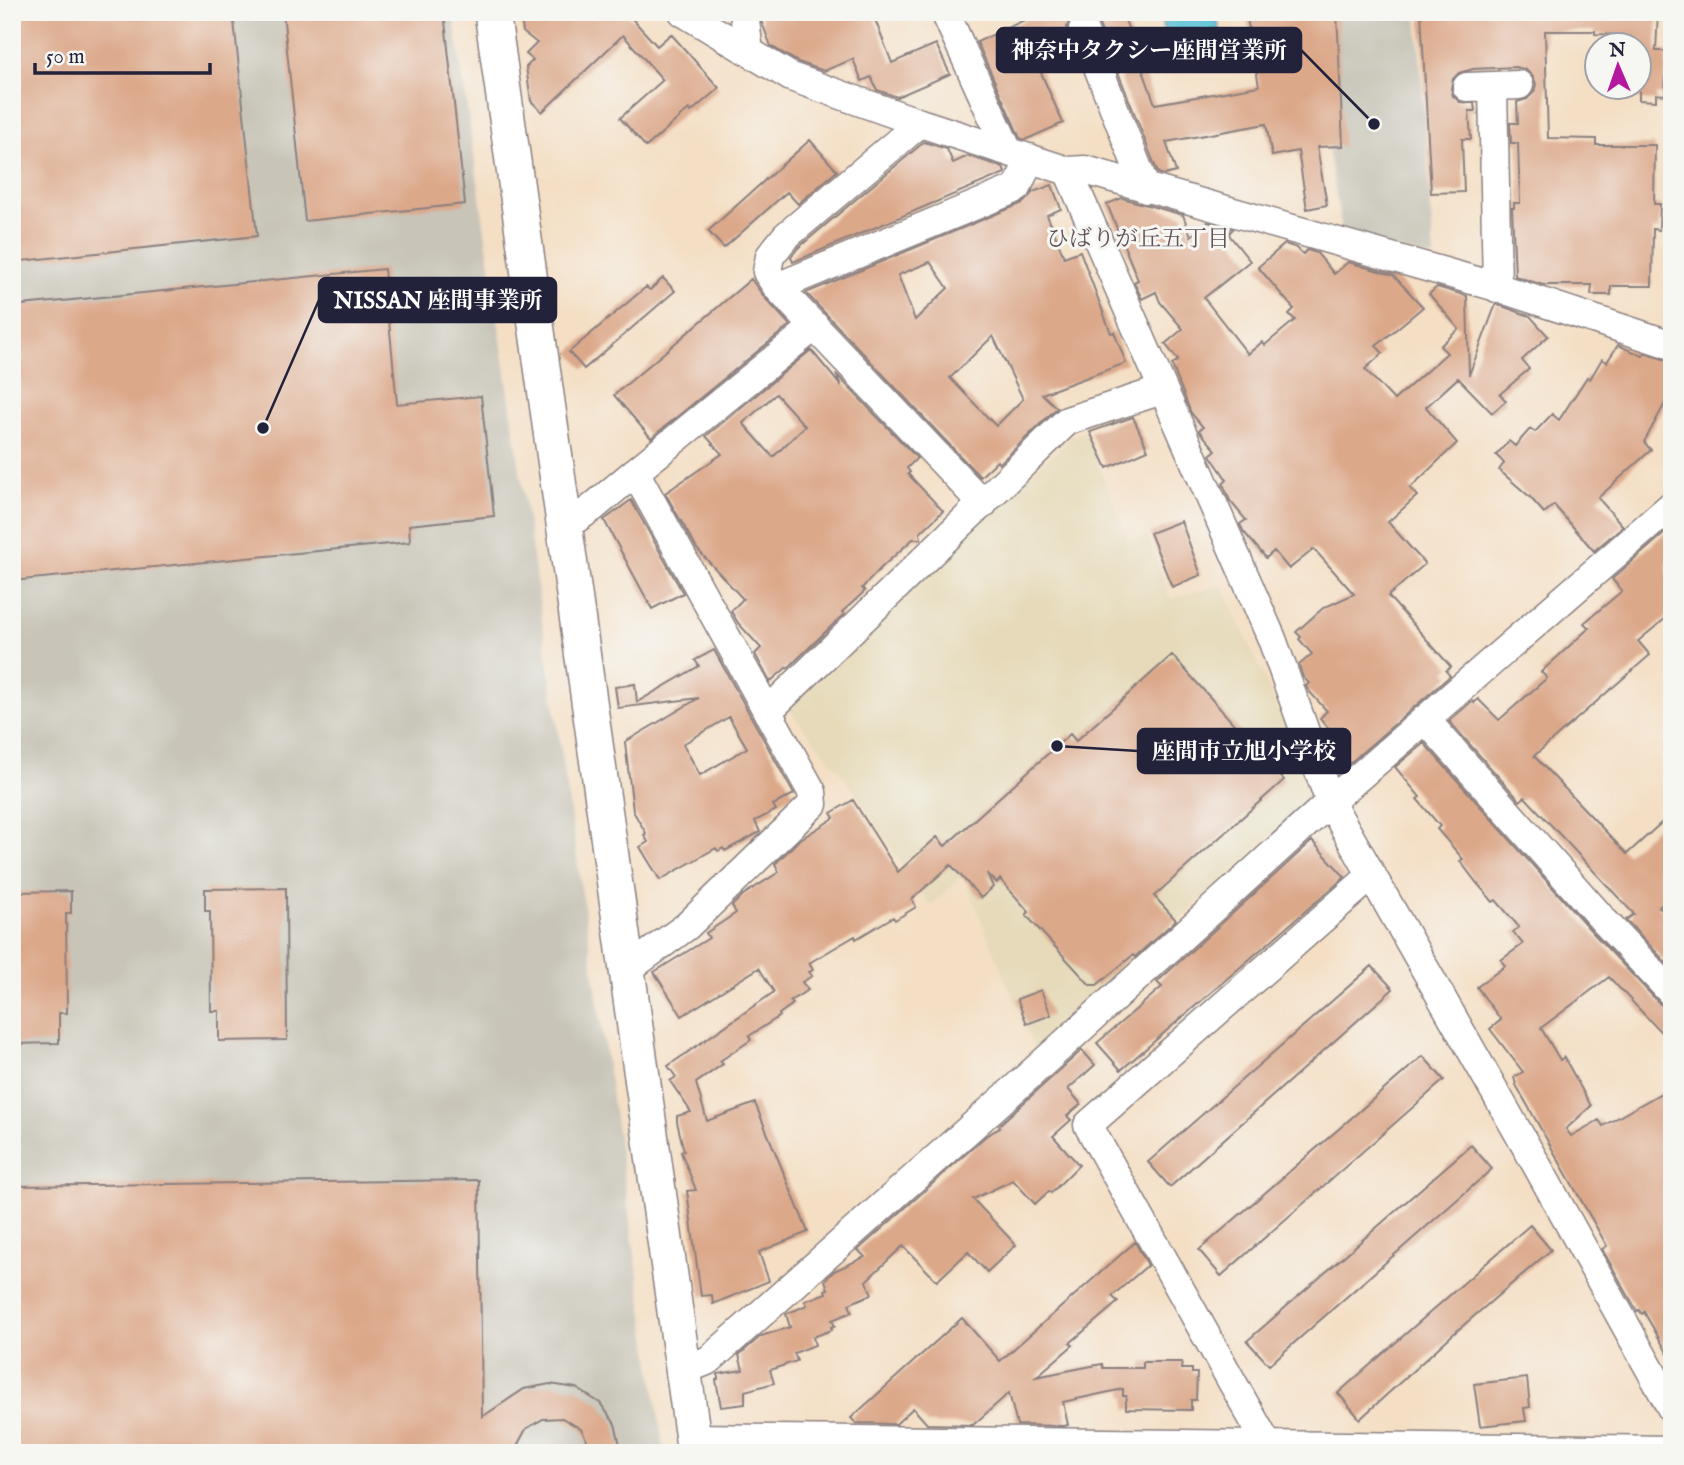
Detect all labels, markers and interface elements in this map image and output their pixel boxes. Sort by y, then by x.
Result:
callout: 神奈中タクシー座間営業所 [997,28,1301,72]
scale bar [35,32,210,76]
north arrow [1582,32,1652,102]
text: 神奈中タクシー座間営業所 [1011,37,1287,66]
text: N [1608,39,1627,63]
text: 50 m [46,44,85,71]
district label: ひばりが丘五丁目 [1046,225,1230,254]
callout: NISSAN 座間事業所 [319,278,556,322]
text: NISSAN 座間事業所 [333,287,542,316]
callout: 座間市立旭小学校 [1138,729,1350,773]
text: 座間市立旭小学校 [1152,738,1336,767]

